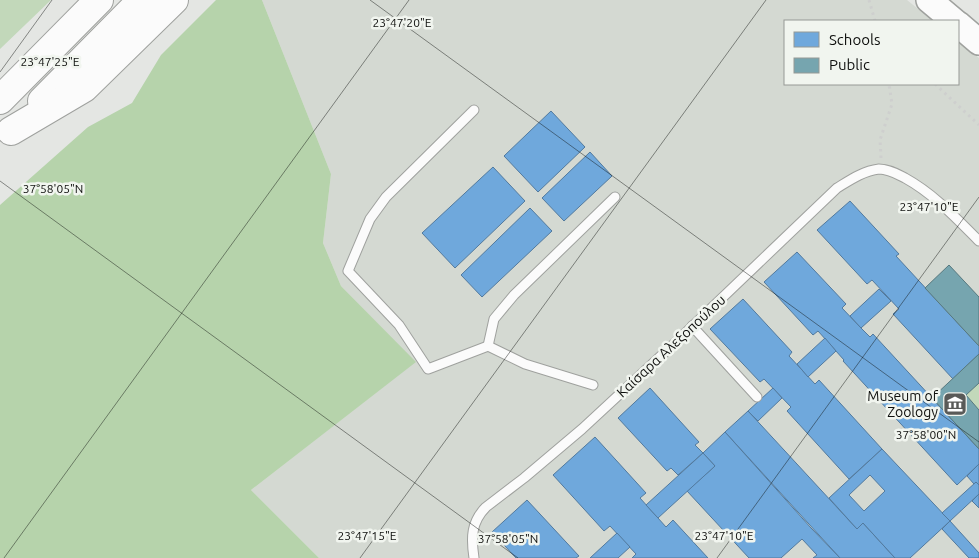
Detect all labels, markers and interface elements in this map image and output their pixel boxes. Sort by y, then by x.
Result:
text: 23°47'20"E [373,16,432,29]
legend [784,20,959,85]
text: Schools [829,31,880,48]
text: 23°47'25"E [21,55,80,68]
text: Public [829,56,870,73]
text: 37°58'05"N [23,182,83,195]
text: 23°47'10"E [900,200,959,213]
street label: Καίσαρα Αλεξοπούλου [613,292,729,400]
place label: Museum of Zoology [867,388,939,420]
museum icon: Museum of Zoology [942,391,968,417]
text: 37°58'00"N [896,428,956,441]
text: 23°47'15"E [338,529,397,542]
text: 23°47'10"E [695,529,754,542]
text: 37°58'05"N [478,532,538,545]

